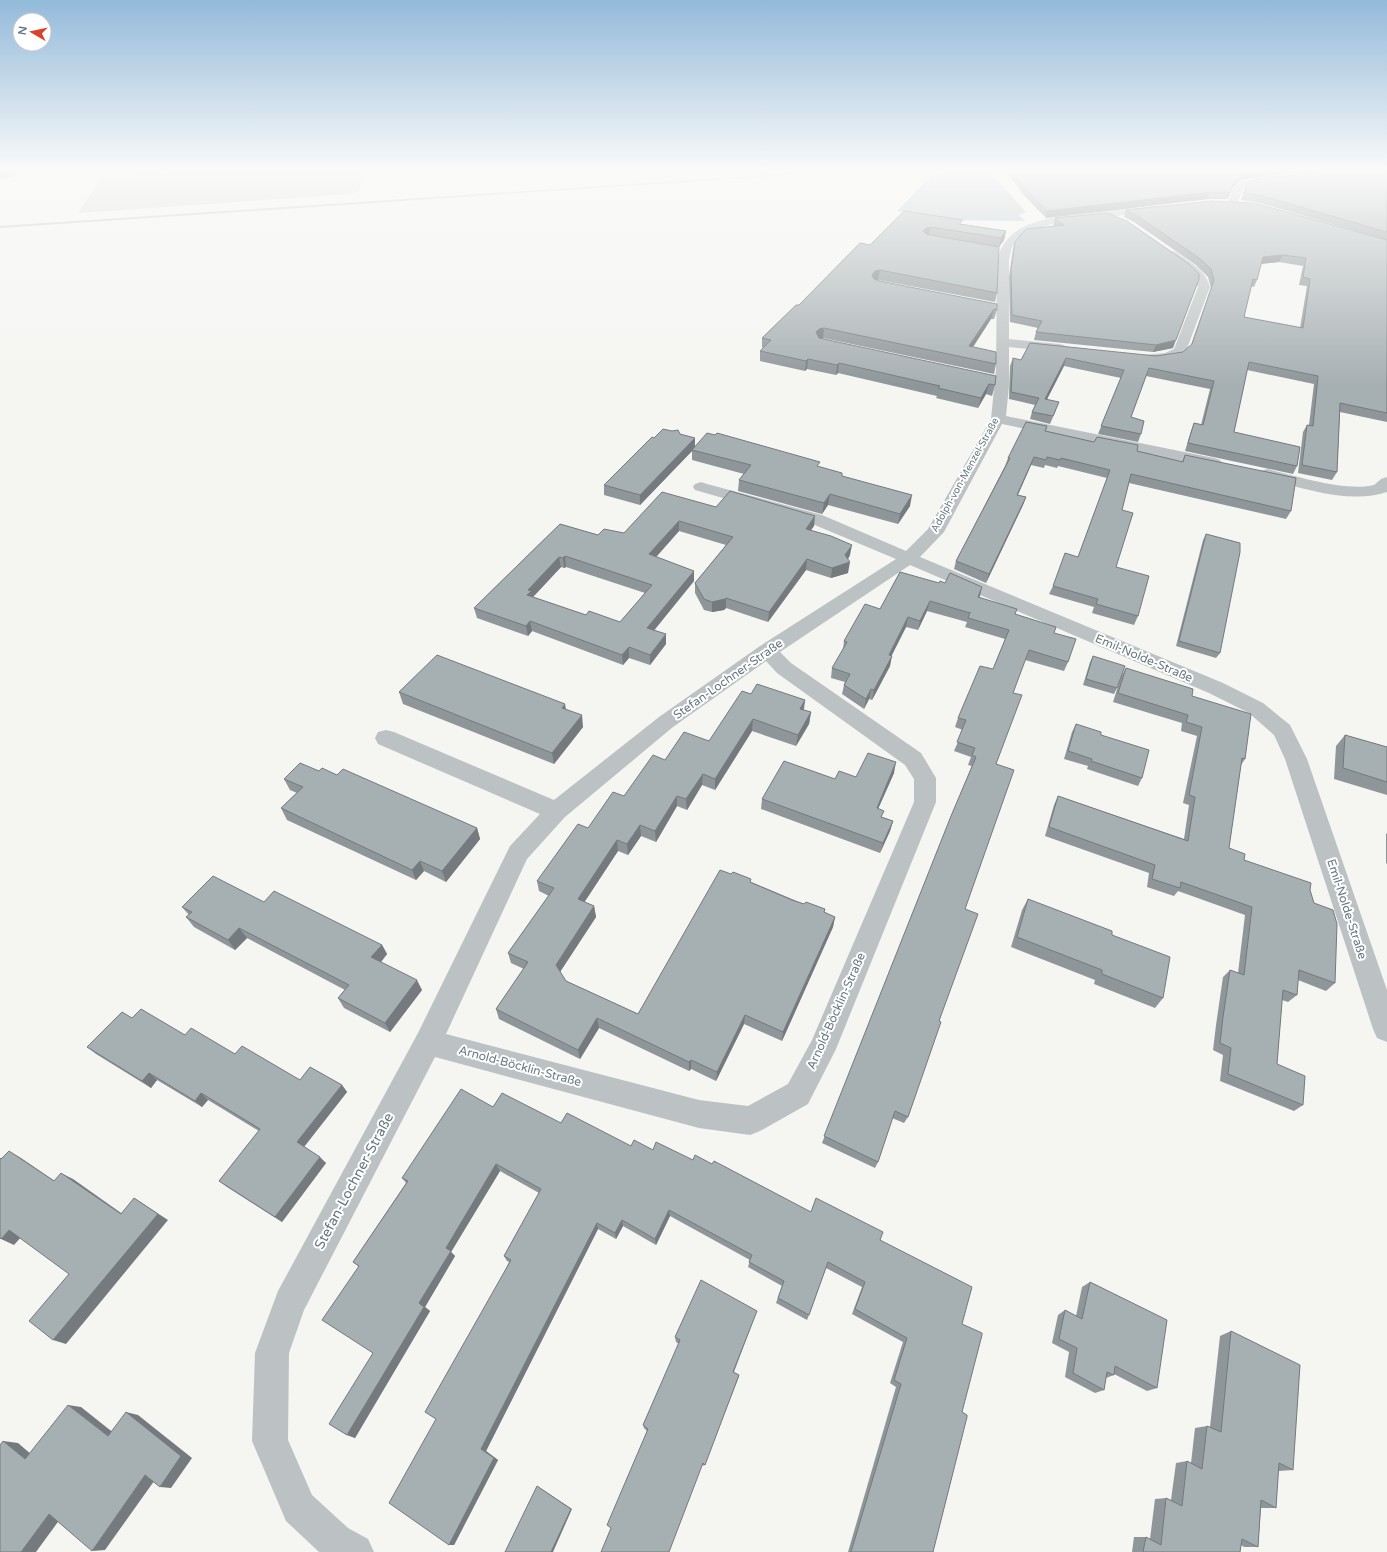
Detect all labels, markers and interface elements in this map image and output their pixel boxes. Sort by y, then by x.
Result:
north arrow [12,12,52,52]
text: N [16,25,30,36]
street label: Adolph-von-Menzel-Straße [929,415,1002,534]
street label: Emil-Nolde-Straße [1093,631,1195,685]
street label: Stefan-Lochner-Straße [671,636,785,722]
street label: Emil-Nolde-Straße [1324,857,1370,961]
street label: Arnold-Böcklin-Straße [804,950,868,1072]
street label: Arnold-Böcklin-Straße [457,1043,583,1089]
street label: Stefan-Lochner-Straße [311,1110,397,1252]

